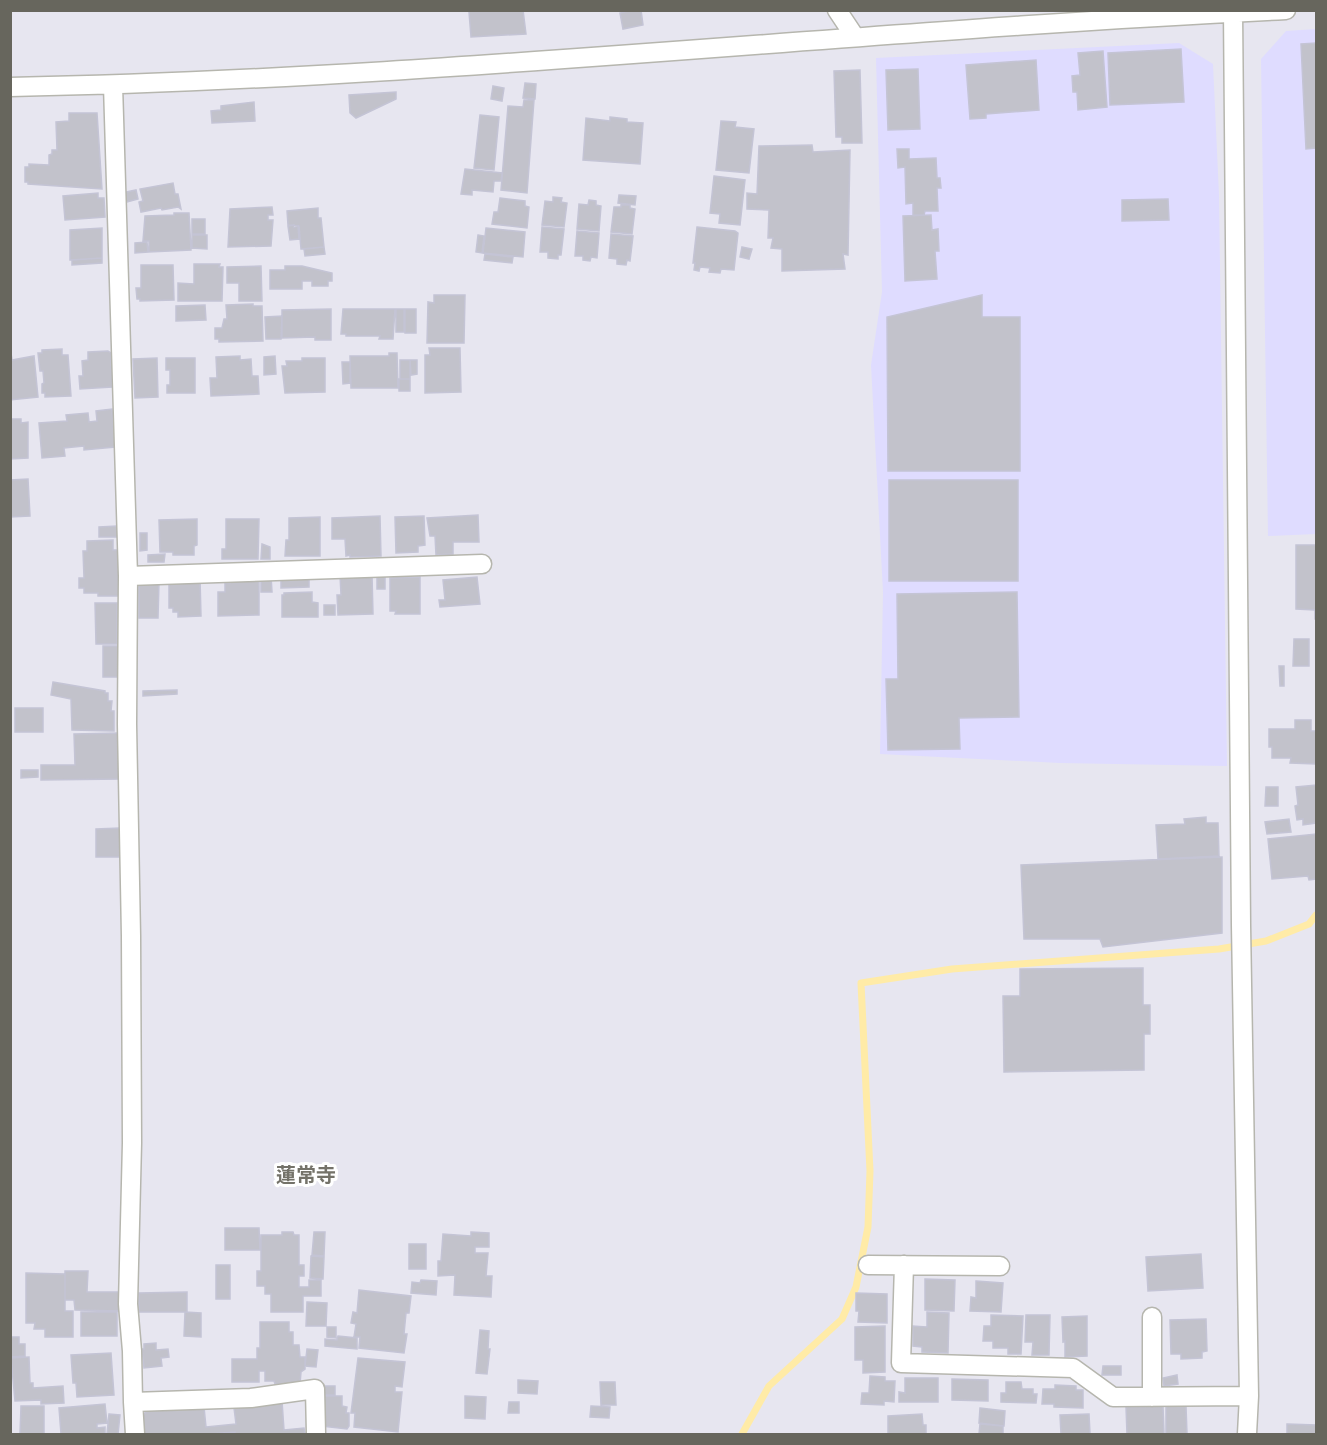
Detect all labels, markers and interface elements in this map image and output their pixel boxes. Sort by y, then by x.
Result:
district label: 蓮常寺 [276,1164,336,1186]

